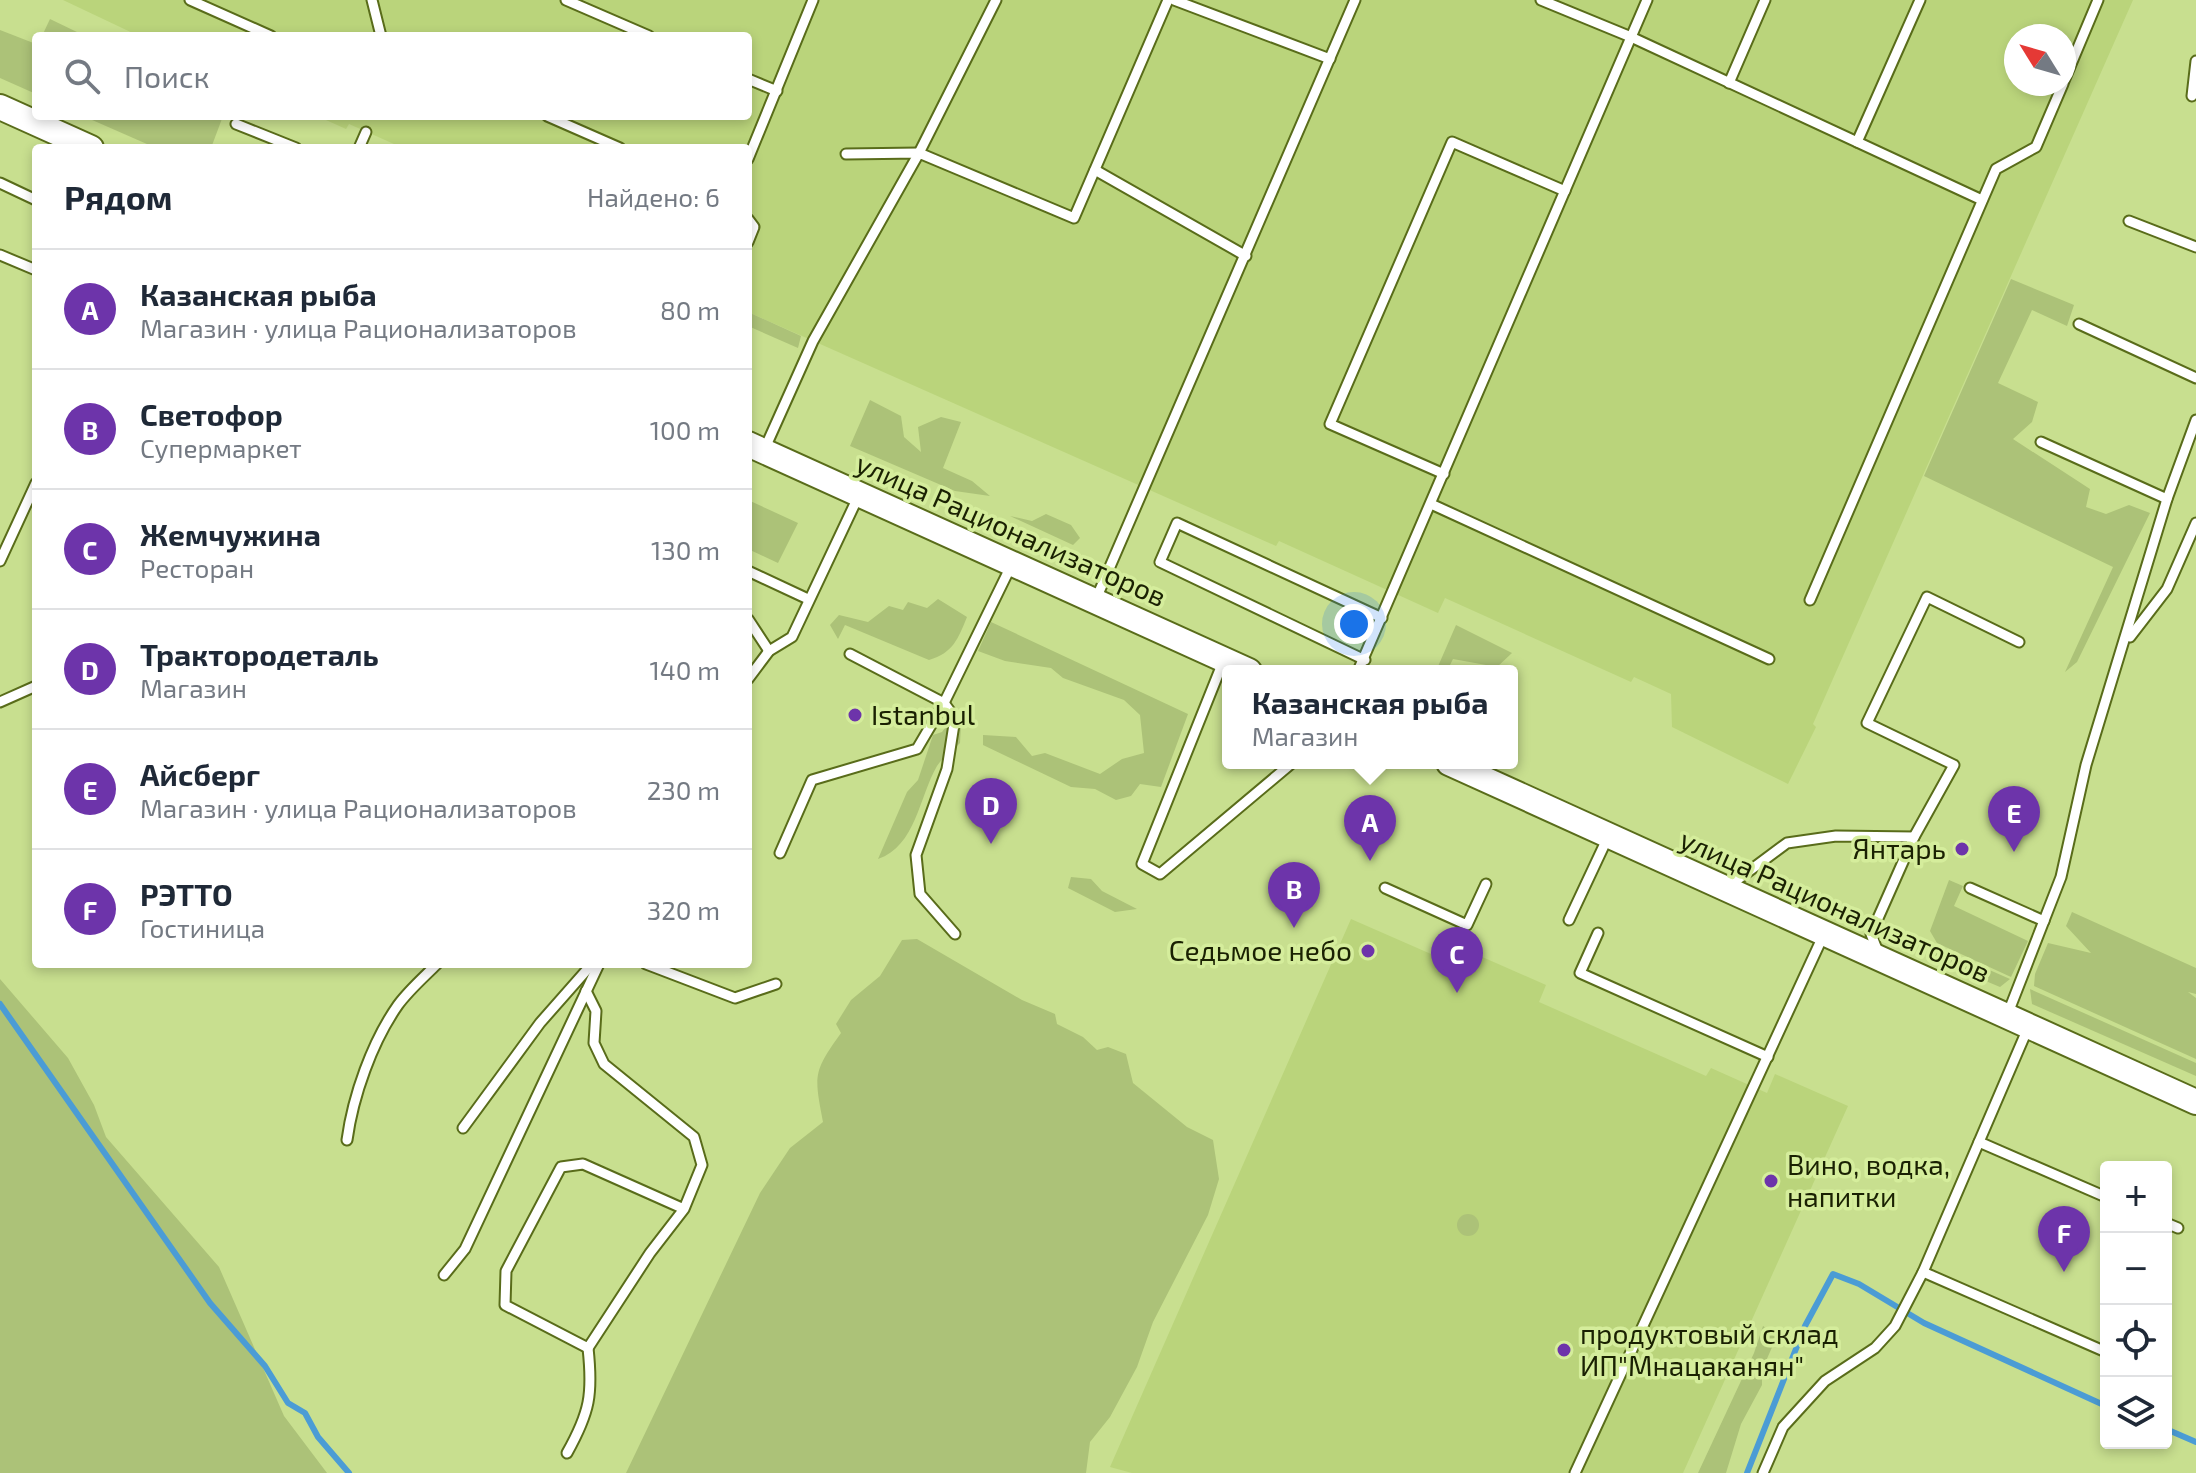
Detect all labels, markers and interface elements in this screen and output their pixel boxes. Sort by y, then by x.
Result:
north arrow [2004,24,2076,96]
search box [32,32,752,120]
icon: search [60,54,104,98]
text: Поиск [124,58,210,94]
text: Рядом [64,176,172,217]
text: Найдено: 6 [587,181,720,212]
text: Казанская рыба [140,276,377,312]
text: A [82,294,98,325]
text: 80 m [660,294,720,325]
text: Магазин · улица Рационализаторов [140,312,577,343]
text: Светофор [140,396,283,432]
text: B [82,414,98,445]
text: 100 m [650,414,720,445]
text: Супермаркет [140,432,302,463]
street label: улица Рационализаторов [851,445,1172,613]
text: Жемчужина [140,516,321,552]
text: C [82,534,98,565]
text: 130 m [651,534,720,565]
text: Ресторан [140,552,254,583]
your location [1334,604,1374,644]
text: Трактородеталь [140,636,379,672]
text: D [81,654,99,685]
text: 140 m [649,654,720,685]
popup [1222,665,1518,769]
text: Магазин [140,672,247,703]
text: Казанская рыба [1252,684,1488,720]
place label: Istanbul [871,697,976,731]
marker: Istanbul [846,706,864,724]
text: Магазин [1252,720,1358,751]
text: Айсберг [140,756,260,792]
text: E [82,774,98,805]
text: 230 m [647,774,720,805]
pin: D [965,778,1017,844]
pin: E [1988,786,2040,852]
text: Магазин · улица Рационализаторов [140,792,577,823]
pin: A [1344,795,1396,861]
street label: улица Рационализаторов [1675,821,1996,989]
place label: Янтарь [1853,831,1946,865]
marker: Янтарь [1953,840,1971,858]
pin: B [1268,862,1320,928]
text: РЭТТО [140,876,233,912]
text: F [83,894,97,925]
text: 320 m [647,894,720,925]
text: Гостиница [140,912,265,943]
pin: C [1431,927,1483,993]
place label: Седьмое небо [1169,933,1352,967]
marker: Седьмое небо [1359,942,1377,960]
place label: Вино, водка, напитки [1787,1147,1950,1213]
map controls [2100,1161,2172,1449]
button: + [2100,1161,2172,1233]
marker: Вино, водка, напитки [1762,1172,1780,1190]
pin: F [2038,1206,2090,1272]
button: − [2100,1233,2172,1305]
button: locate [2100,1305,2172,1377]
place label: продуктовый склад ИП"Мнацаканян" [1580,1316,1838,1382]
marker: продуктовый склад ИП"Мнацаканян" [1555,1341,1573,1359]
button: layers [2100,1377,2172,1449]

